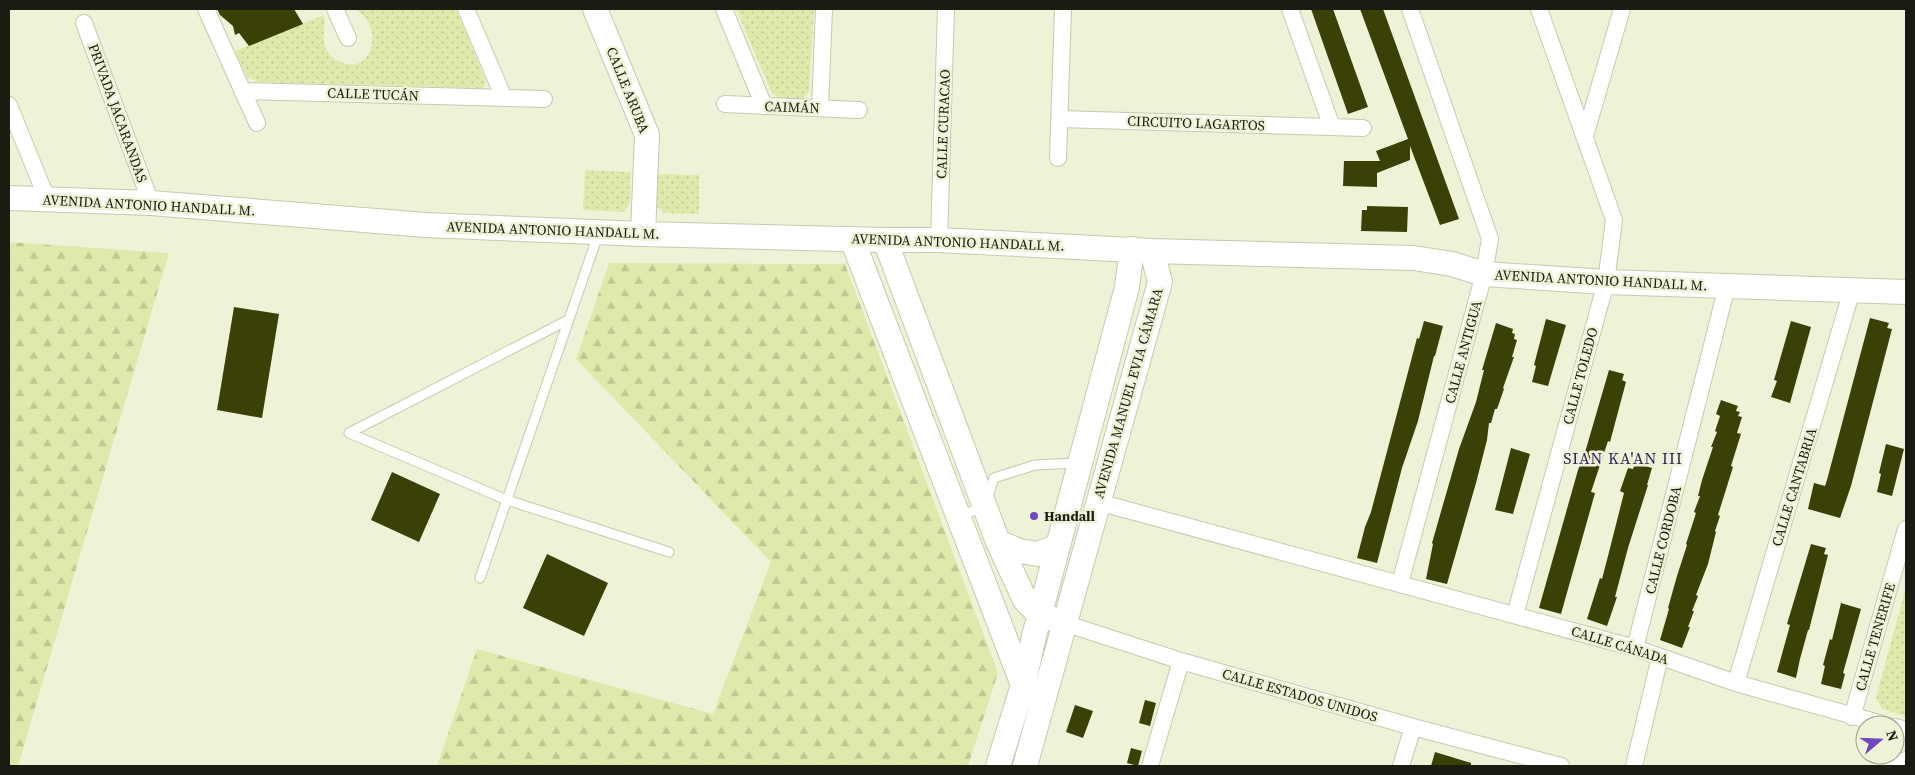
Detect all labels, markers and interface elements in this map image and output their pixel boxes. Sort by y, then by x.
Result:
street label: PRIVADA JACARANDAS [84,41,152,185]
street label: CALLE ARUBA [602,44,655,137]
street label: CALLE CURACAO [931,69,955,179]
street label: CALLE TUCÁN [327,82,419,106]
street label: CAIMÁN [764,96,820,118]
street label: CIRCUITO LAGARTOS [1127,111,1265,135]
street label: AVENIDA ANTONIO HANDALL M. [42,189,256,221]
street label: AVENIDA ANTONIO HANDALL M. [446,216,660,244]
street label: AVENIDA ANTONIO HANDALL M. [851,228,1065,256]
street label: AVENIDA ANTONIO HANDALL M. [1494,264,1708,296]
street label: AVENIDA MANUEL EVIA CÁMARA [1088,285,1168,501]
street label: CALLE ANTIGUA [1440,297,1487,406]
street label: CALLE TOLEDO [1557,325,1603,427]
street label: CALLE CANTABRIA [1766,425,1822,549]
district label: SIAN KA'AN III [1563,447,1683,469]
street label: CALLE CORDOBA [1640,483,1686,596]
place label: Handall [1044,506,1096,526]
marker: Handall [1028,510,1040,522]
street label: CALLE TENERIFE [1850,581,1900,693]
street label: CALLE CÁNADA [1569,621,1672,670]
street label: CALLE ESTADOS UNIDOS [1220,663,1380,727]
north arrow [1855,715,1905,765]
text: N [1881,728,1903,744]

